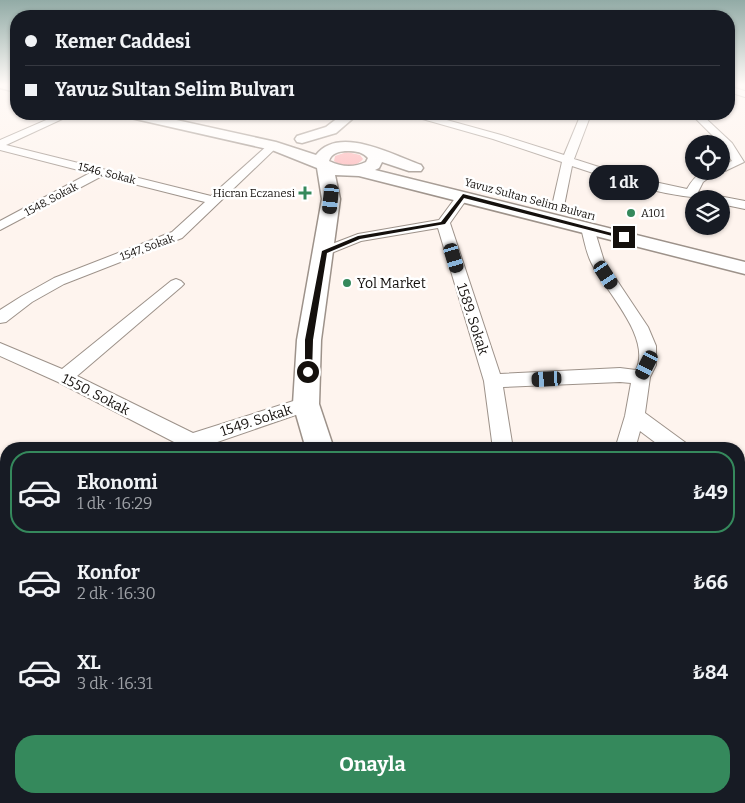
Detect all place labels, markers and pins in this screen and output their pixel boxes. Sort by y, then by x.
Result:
place label: Hicran Eczanesi [213,187,296,200]
marker: Hicran Eczanesi [299,187,311,199]
marker: A101 [625,207,637,219]
place label: A101 [641,207,665,220]
place label: Yol Market [357,275,426,292]
marker: Yol Market [341,277,353,289]

